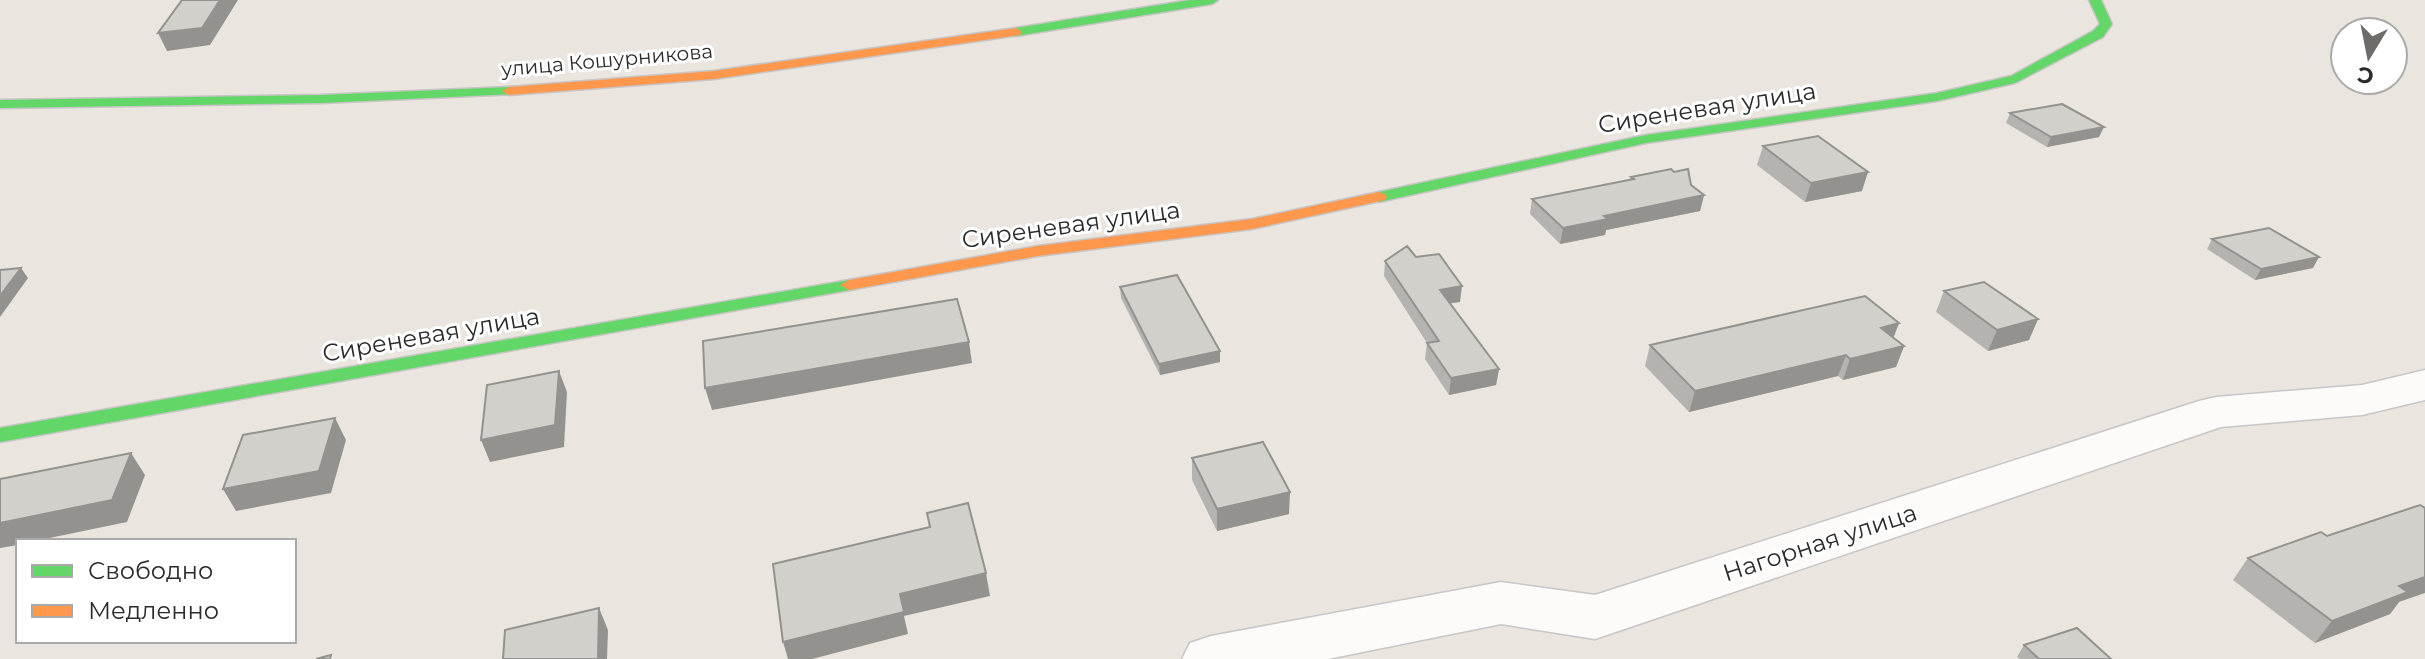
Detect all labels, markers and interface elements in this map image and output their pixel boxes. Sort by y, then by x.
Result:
north arrow [2329,16,2409,96]
street label: улица Кошурникова [499,39,714,81]
text: С [2355,61,2376,90]
street label: Сиреневая улица [1596,76,1818,139]
street label: Сиреневая улица [960,195,1182,254]
street label: Сиреневая улица [320,301,542,368]
street label: Нагорная улица [1719,497,1920,588]
legend [16,539,296,643]
text: Свободно [88,556,213,585]
text: Медленно [88,596,219,625]

